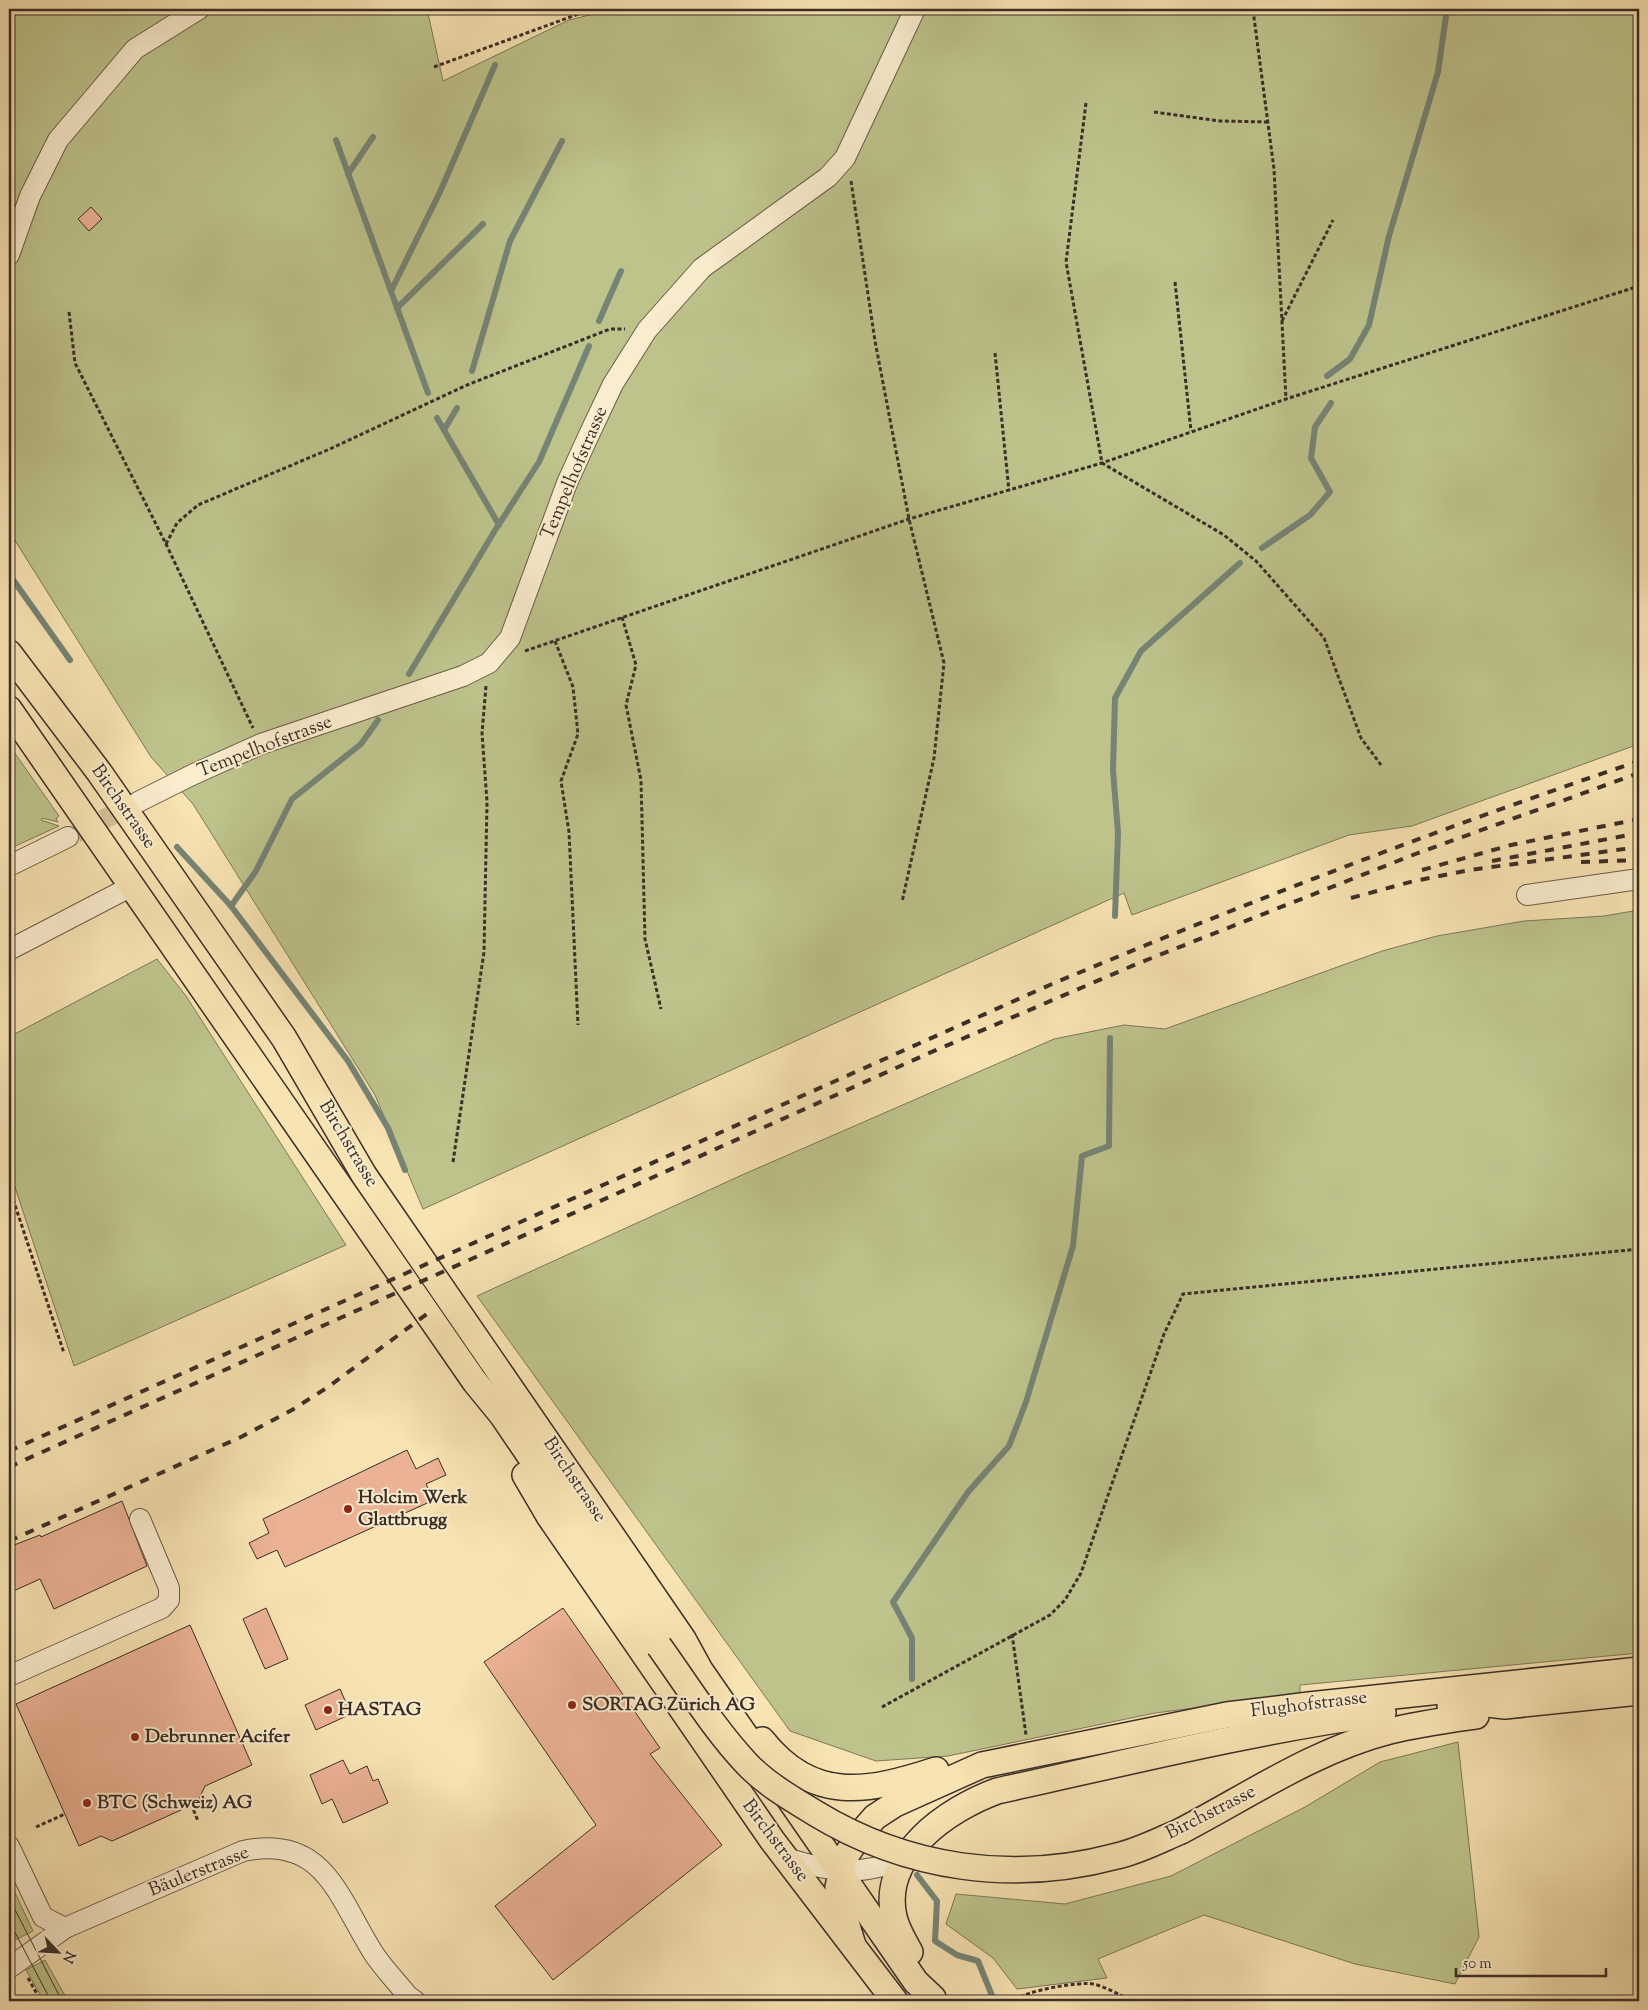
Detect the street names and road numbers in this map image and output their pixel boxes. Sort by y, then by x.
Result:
street label: Tempelhofstrasse [535,402,615,544]
street label: Tempelhofstrasse [194,709,336,785]
street label: Birchstrasse [84,759,162,855]
street label: Birchstrasse [311,1095,385,1193]
street label: Birchstrasse [535,1432,613,1528]
street label: Flughofstrasse [1249,1684,1369,1726]
street label: Birchstrasse [1161,1779,1261,1847]
street label: Birchstrasse [735,1794,815,1888]
street label: Bäulerstrasse [145,1840,253,1904]

